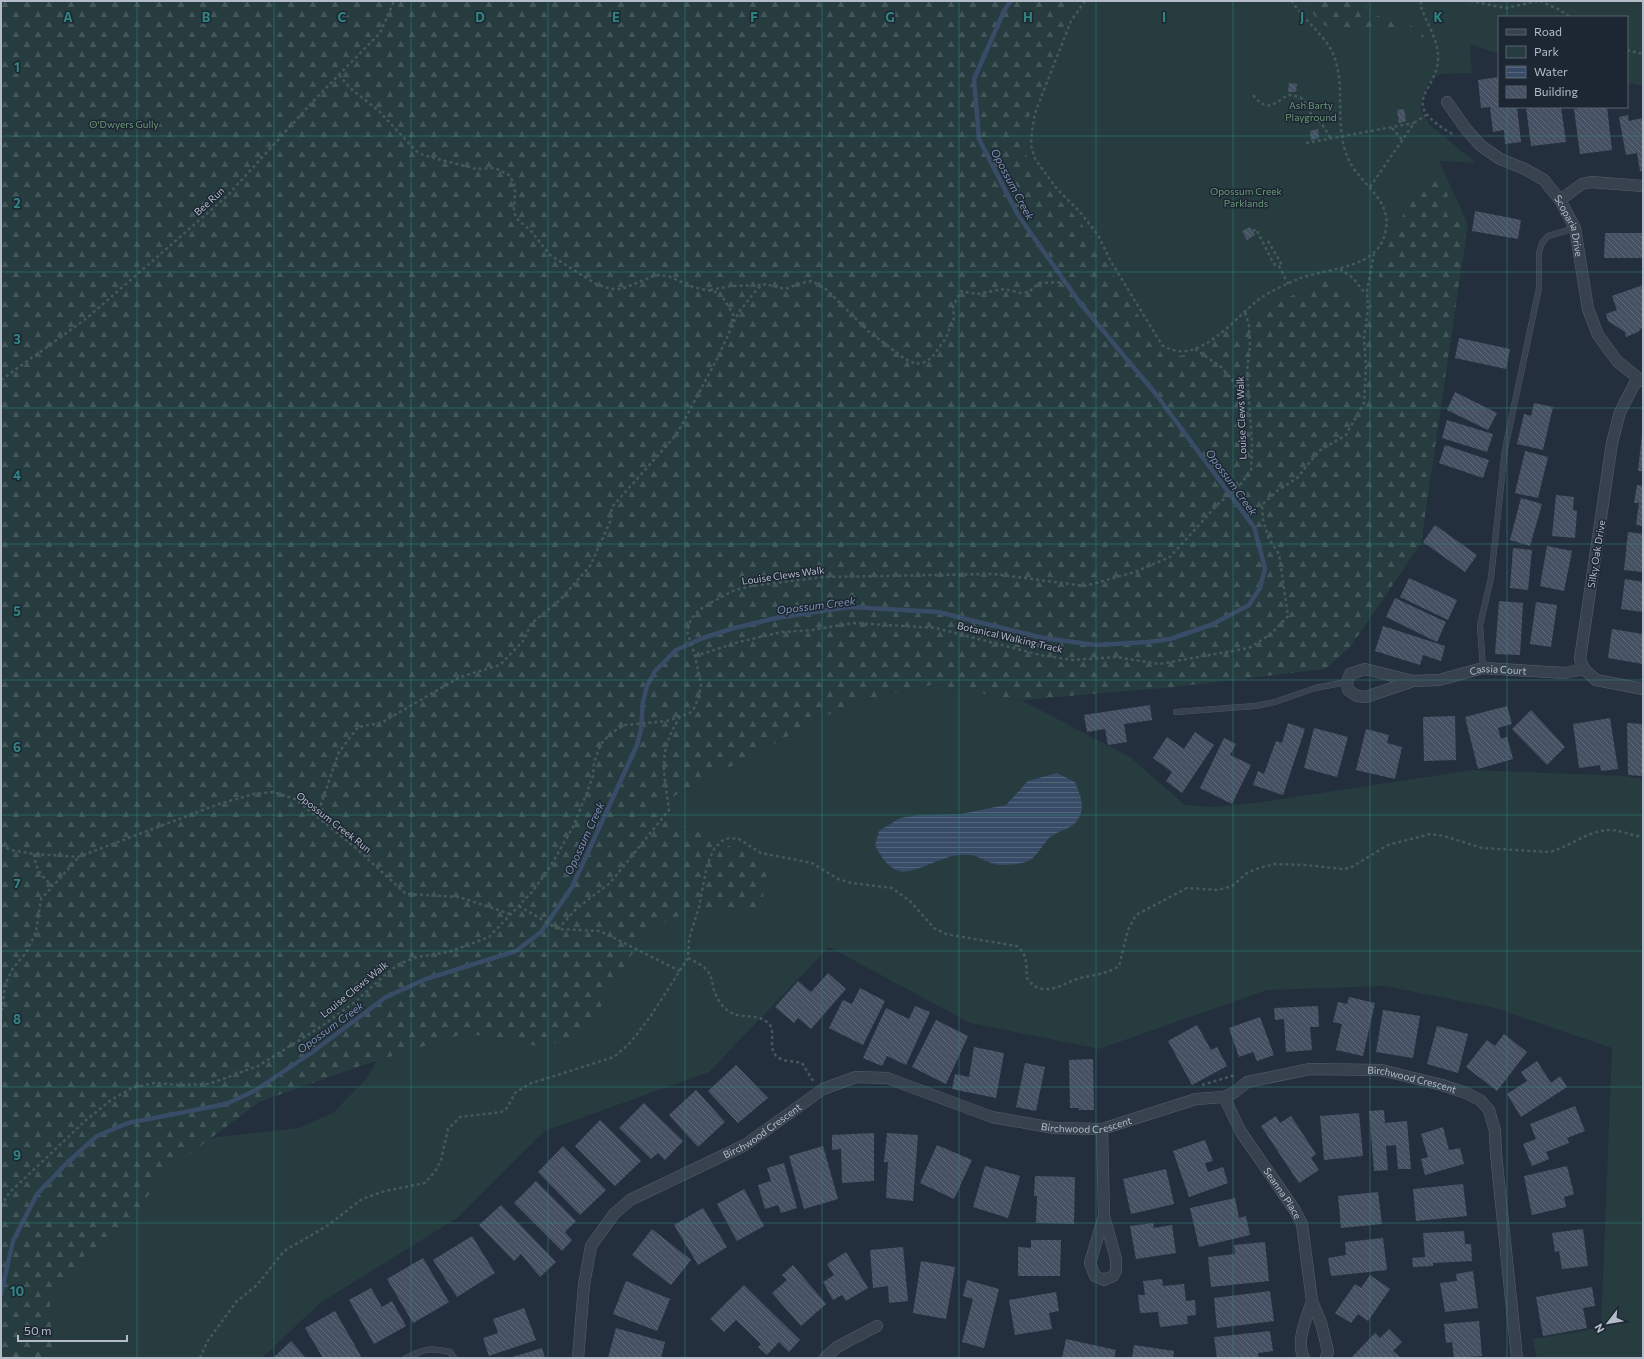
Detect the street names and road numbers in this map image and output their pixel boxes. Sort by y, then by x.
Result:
street label: Bee Run [191,184,227,218]
street label: Scoparia Drive [1552,192,1586,258]
street label: Louise Clews Walk [1234,376,1248,460]
street label: Silky Oak Drive [1585,519,1607,589]
street label: Louise Clews Walk [741,563,826,587]
street label: Botanical Walking Track [956,619,1065,655]
street label: Cassia Court [1468,662,1527,677]
street label: Opossum Creek Run [294,789,374,855]
street label: Louise Clews Walk [318,958,391,1020]
street label: Birchwood Crescent [1367,1064,1458,1095]
street label: Birchwood Crescent [721,1101,804,1161]
street label: Birchwood Crescent [1040,1114,1133,1135]
street label: Seanna Place [1261,1165,1304,1221]

